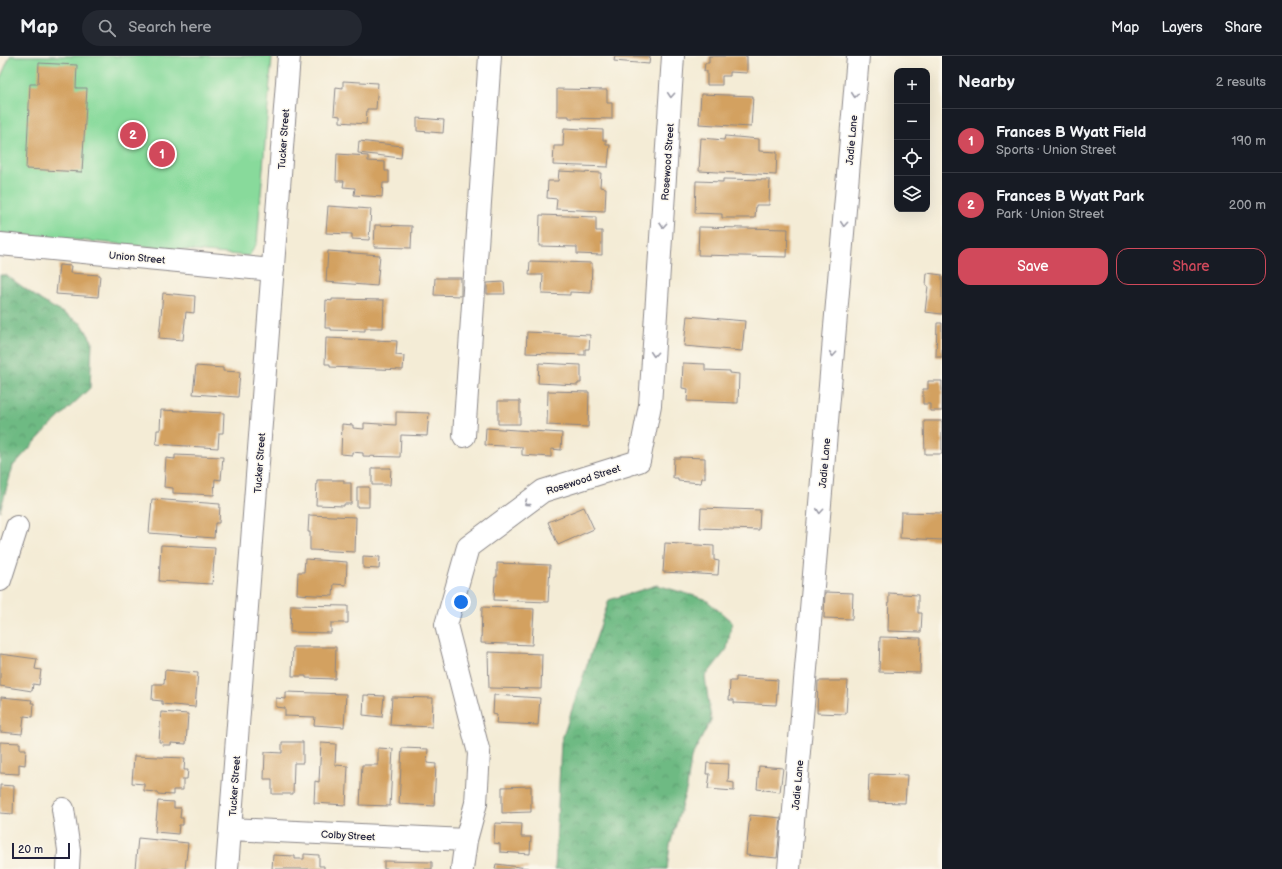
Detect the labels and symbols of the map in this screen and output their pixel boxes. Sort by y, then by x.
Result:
one-way arrow [666,92,675,98]
one-way arrow [850,92,859,98]
street label: Tucker Street [276,109,292,170]
street label: Jadie Lane [844,115,860,166]
pin: 2 [120,120,146,150]
street label: Rosewood Street [659,123,677,201]
pin: 1 [149,139,175,169]
one-way arrow [839,221,848,227]
one-way arrow [658,222,667,228]
street label: Union Street [108,250,166,266]
one-way arrow [649,351,658,357]
one-way arrow [829,351,838,357]
street label: Tucker Street [252,433,268,494]
street label: Jadie Lane [817,438,833,489]
street label: Rosewood Street [545,462,622,498]
one-way arrow [525,498,532,505]
one-way arrow [815,508,824,514]
your location [451,592,471,612]
street label: Tucker Street [227,756,243,817]
street label: Jadie Lane [790,760,806,811]
street label: Colby Street [320,829,375,843]
scale bar [12,841,70,860]

